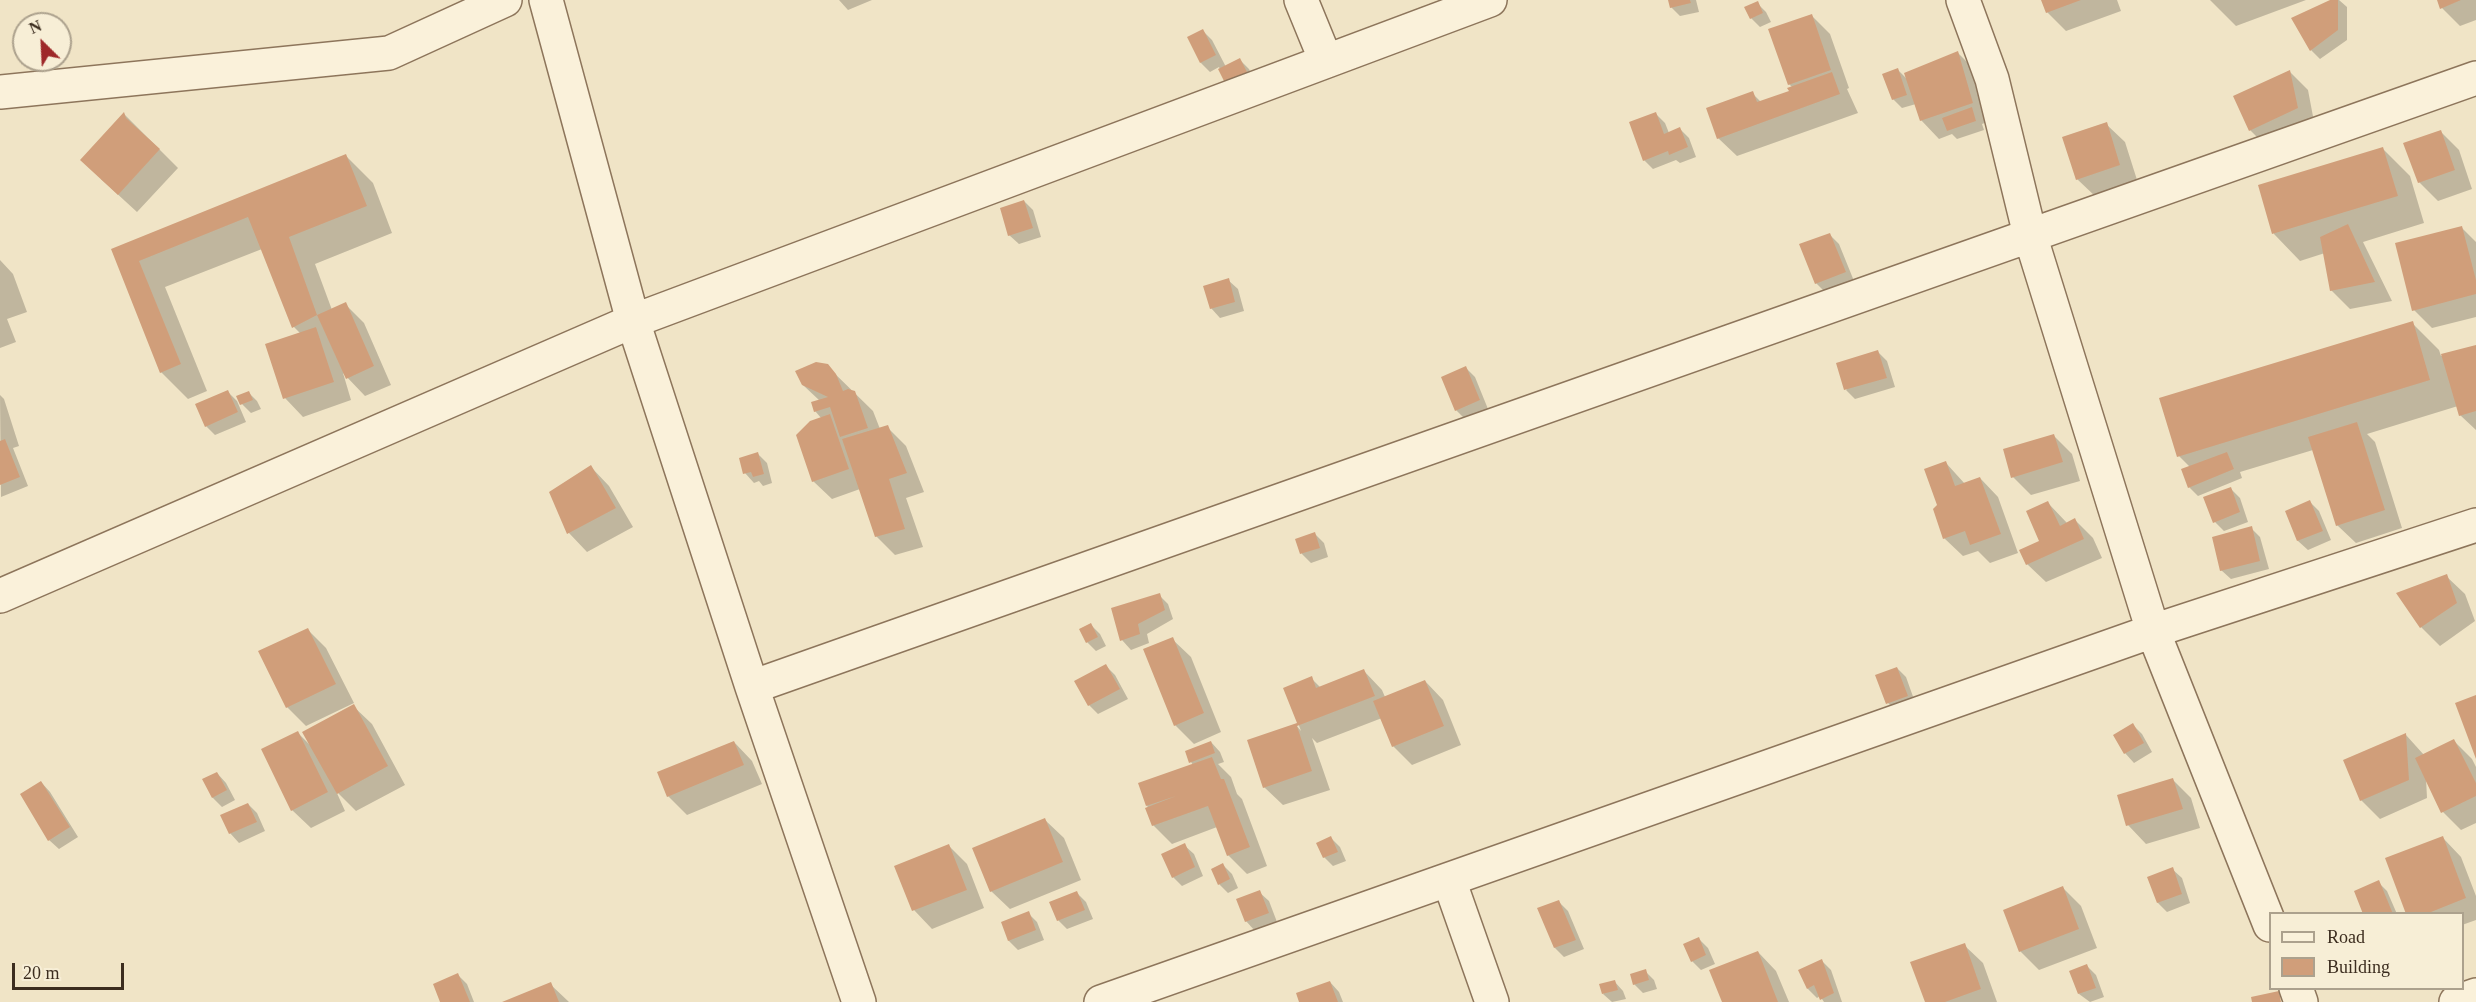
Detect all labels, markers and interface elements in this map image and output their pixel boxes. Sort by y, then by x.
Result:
north arrow [12,12,72,72]
text: N [27,17,44,37]
legend [2269,912,2464,990]
text: Road [2327,927,2365,947]
scale bar [15,951,128,989]
text: Building [2327,957,2390,977]
text: 20 m [23,963,60,983]

